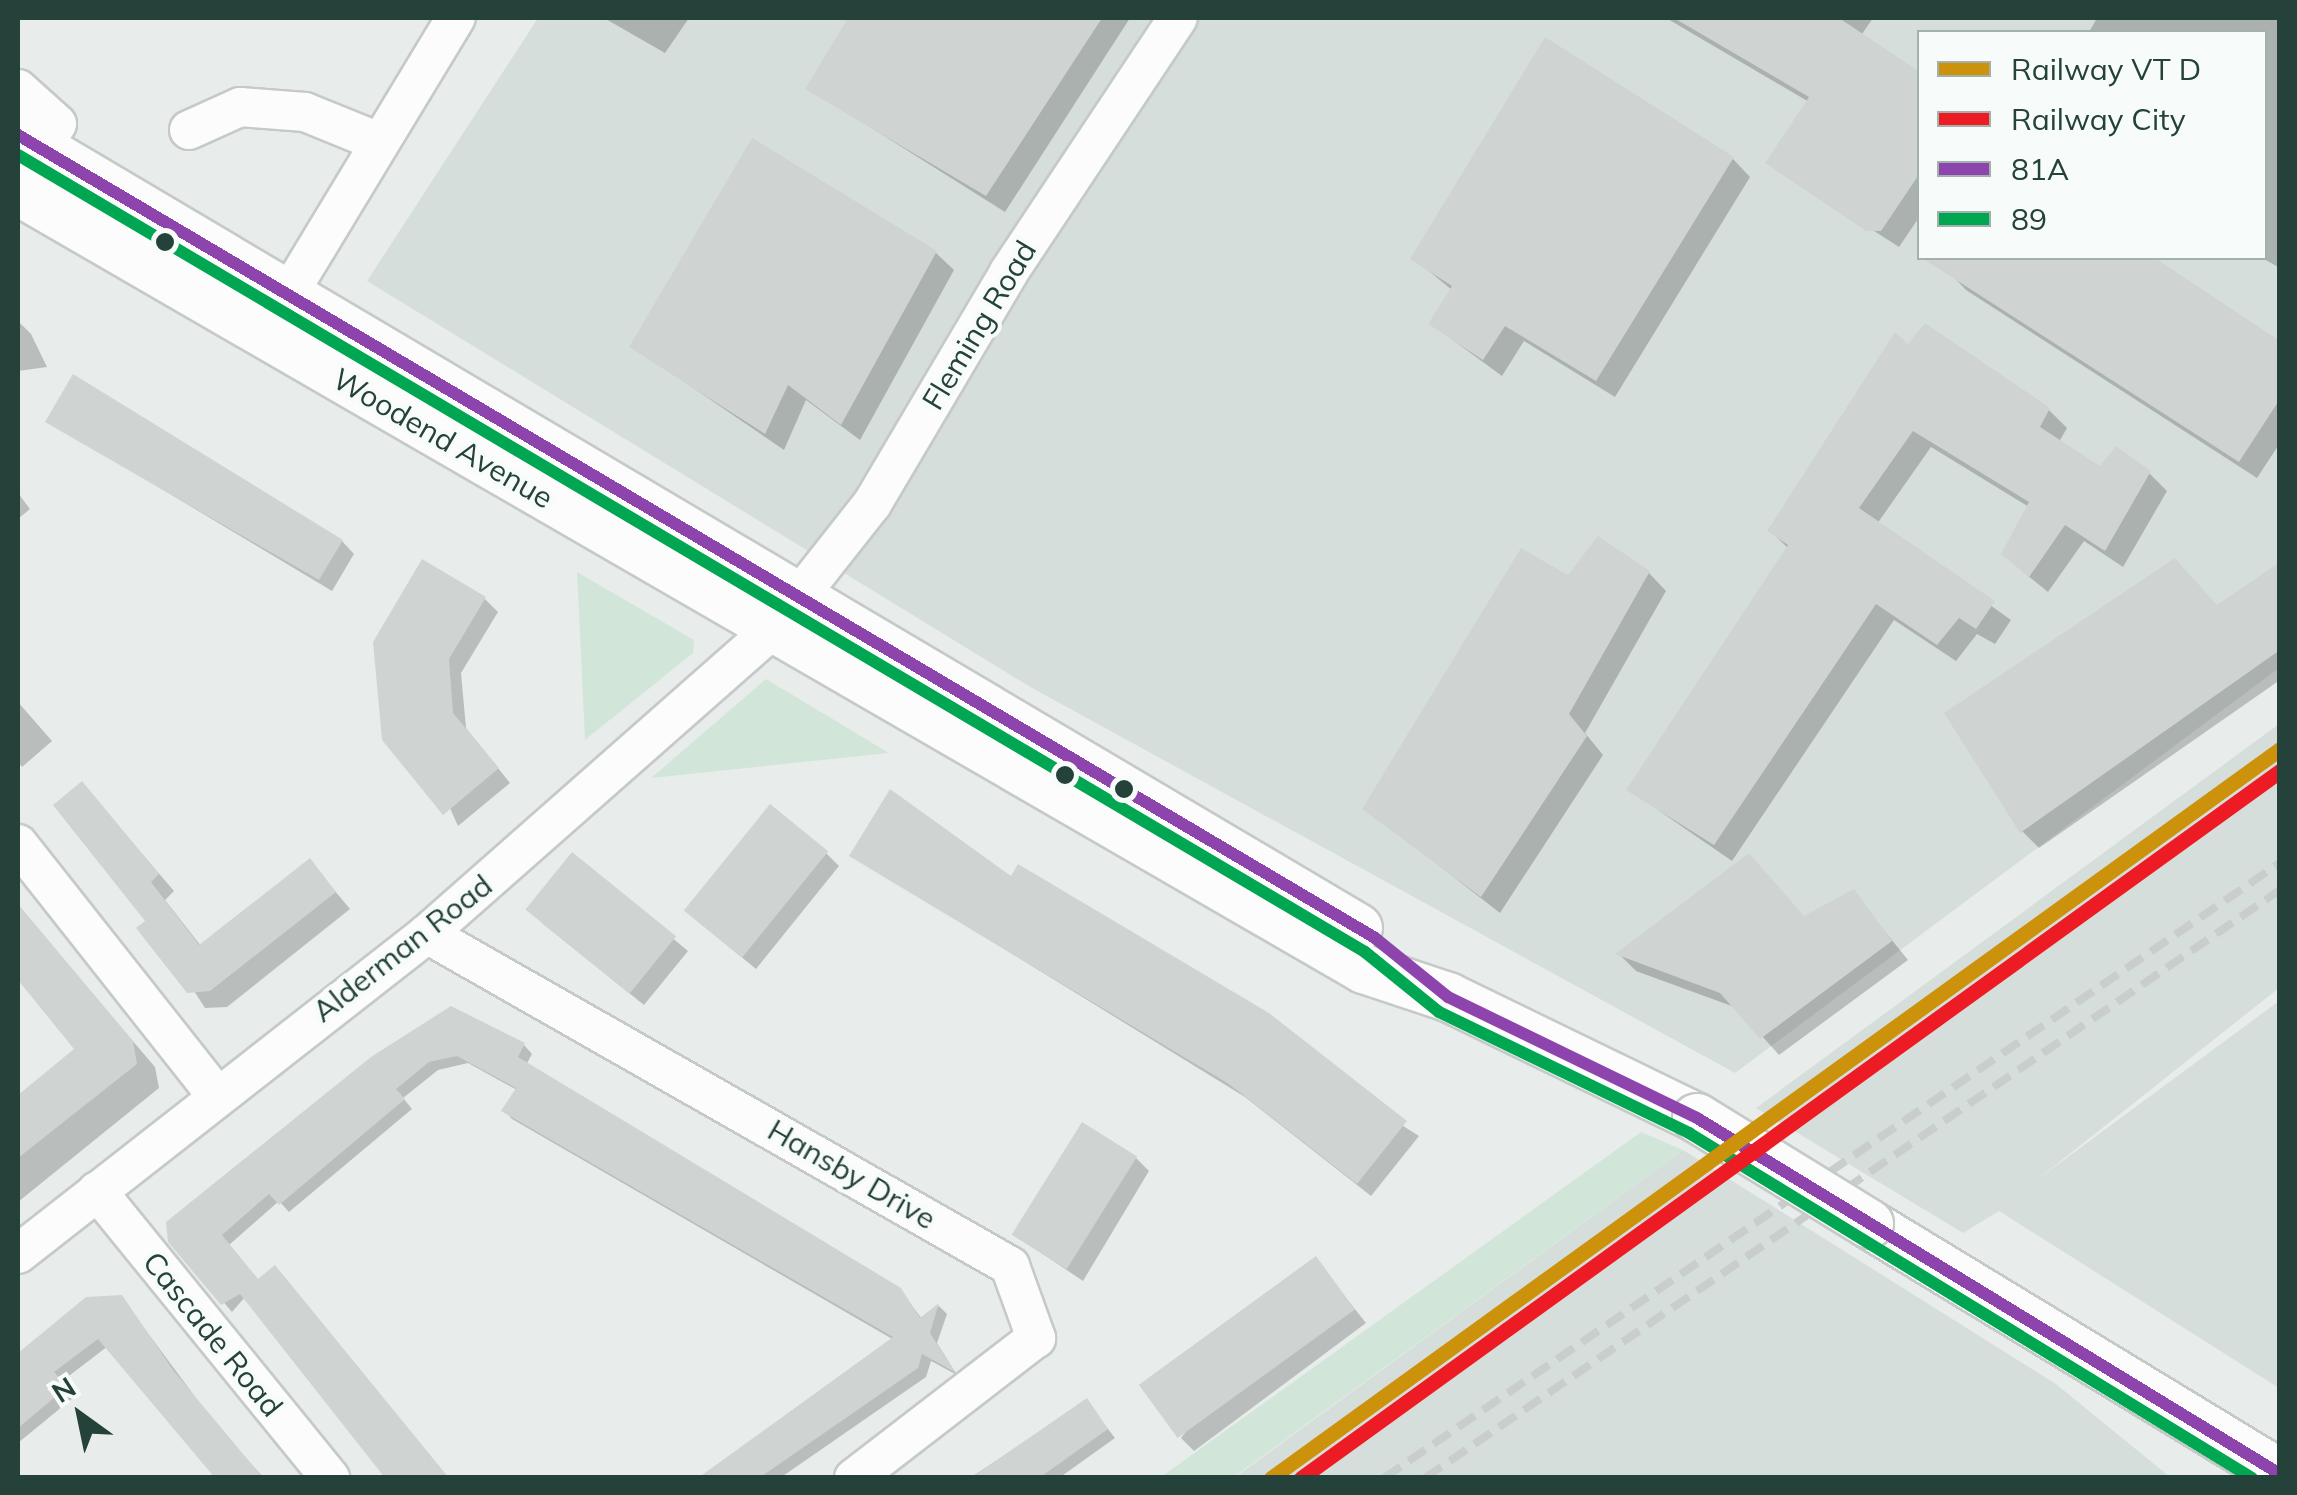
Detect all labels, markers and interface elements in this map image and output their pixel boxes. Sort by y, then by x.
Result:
legend [1917,30,2267,260]
text: Railway VT D [2011,50,2201,88]
text: Railway City [2011,100,2186,138]
text: 81A [2011,150,2069,188]
text: 89 [2011,200,2047,238]
unlabelled marker [155,232,175,252]
street label: Fleming Road [914,234,1044,416]
street label: Woodend Avenue [327,360,559,516]
unlabelled marker [1055,765,1075,785]
unlabelled marker [1114,779,1134,799]
street label: Alderman Road [305,867,499,1029]
street label: Hansby Drive [762,1112,942,1236]
street label: Cascade Road [136,1244,290,1424]
north arrow [30,1365,130,1465]
text: N [45,1369,82,1410]

